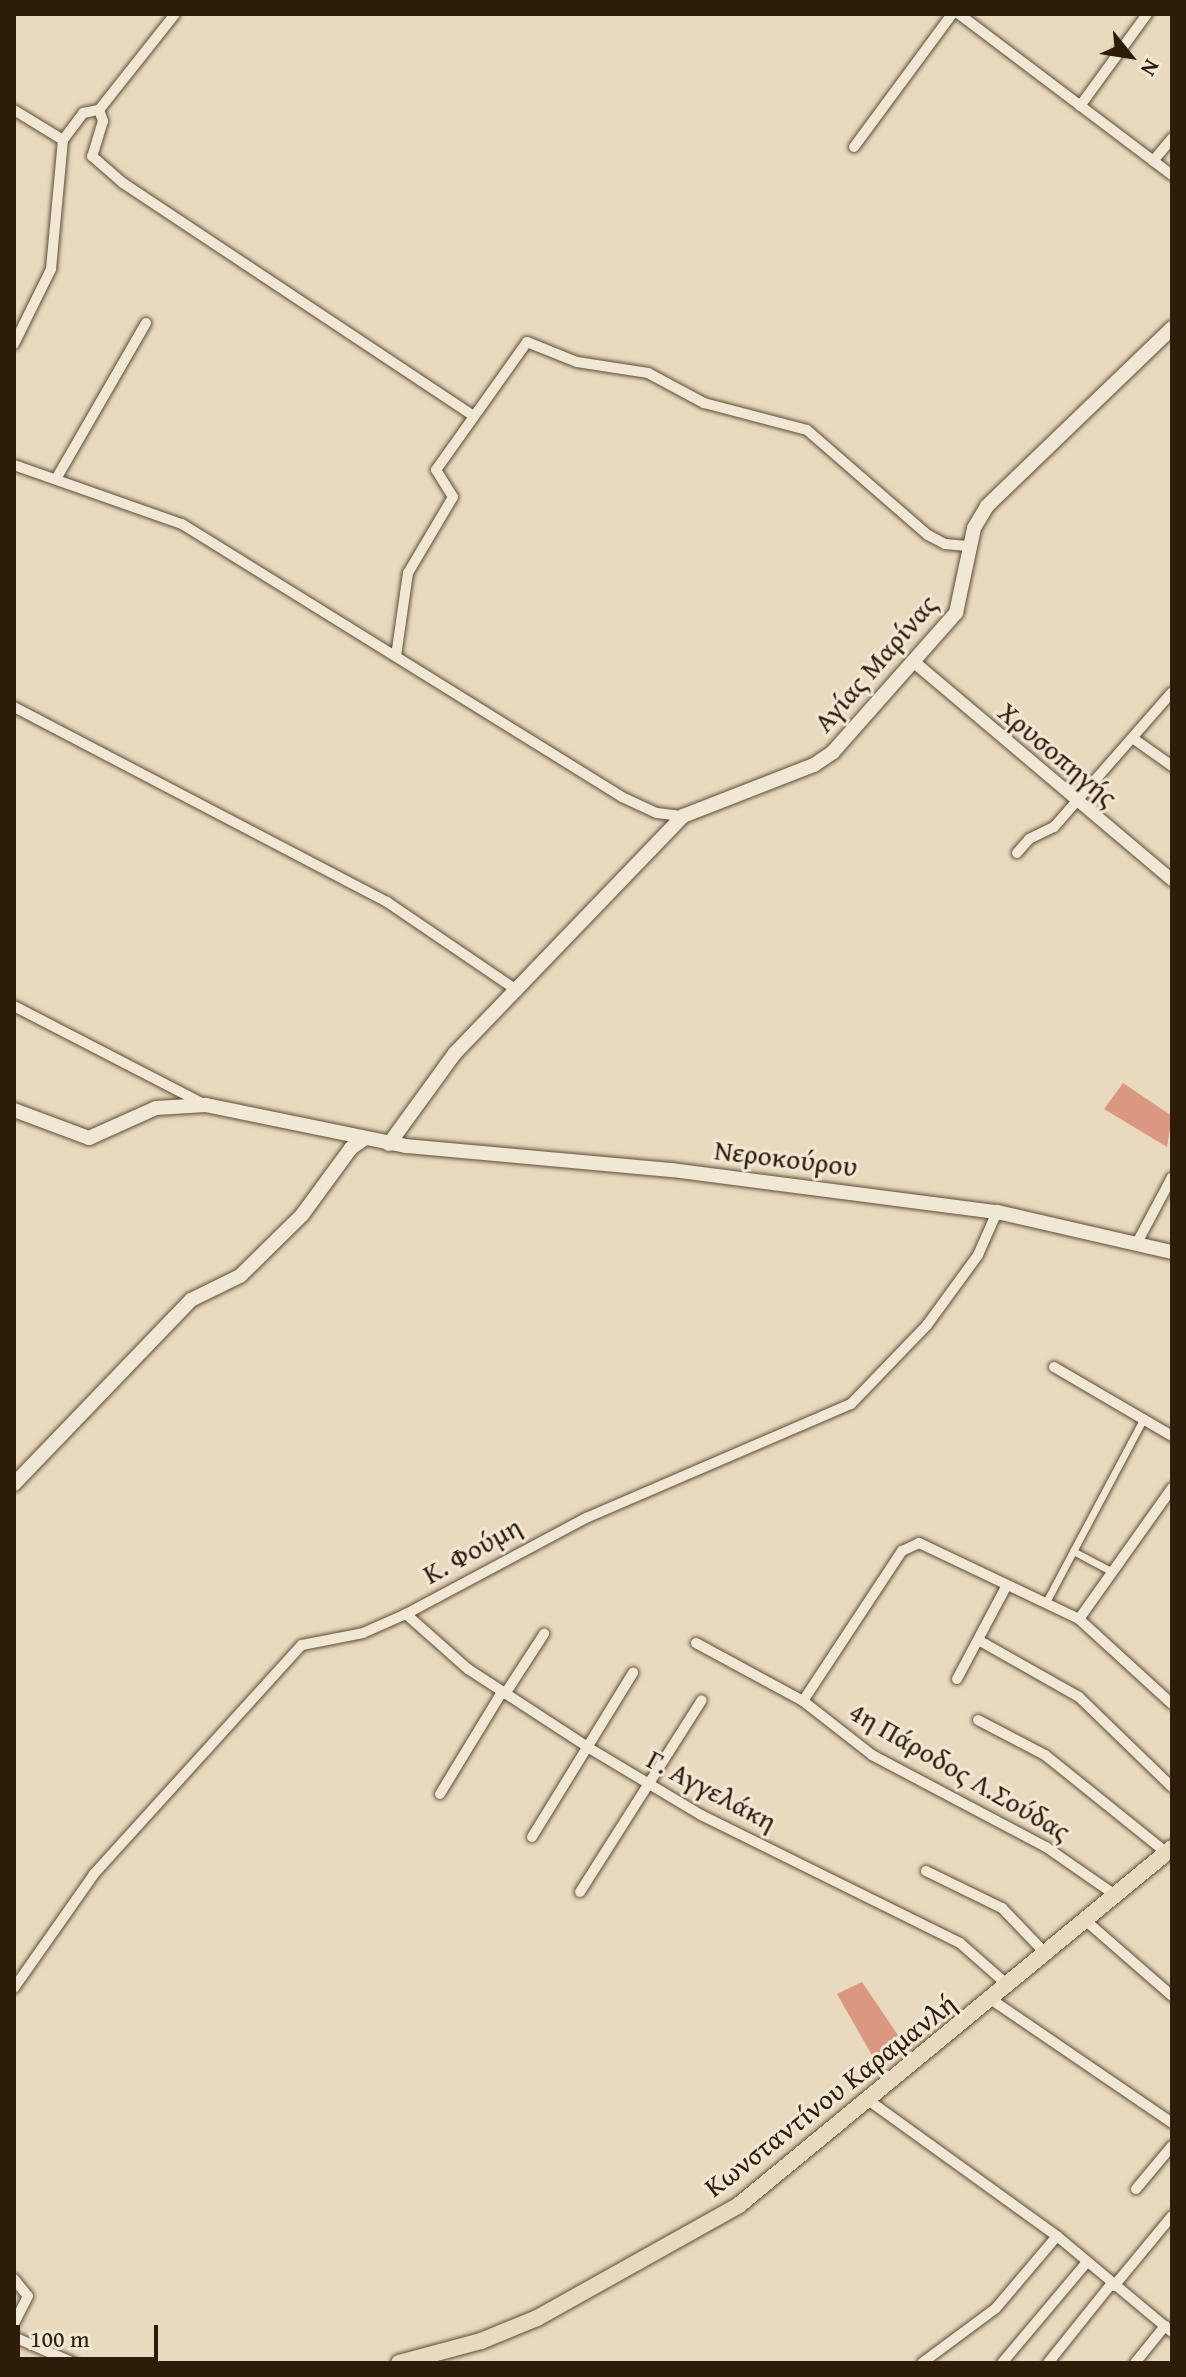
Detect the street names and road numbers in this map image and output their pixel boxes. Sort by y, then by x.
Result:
street label: Αγίας Μαρίνας [806,587,944,739]
street label: Χρυσοπηγής [992,695,1124,813]
street label: Νεροκούρου [713,1133,859,1183]
street label: Κ. Φούμη [417,1509,527,1591]
street label: 4η Πάροδος Λ.Σούδας [844,1694,1076,1848]
street label: Γ. Αγγελάκη [641,1742,783,1838]
street label: Κωνσταντίνου Καραμανλή [697,1986,963,2204]

